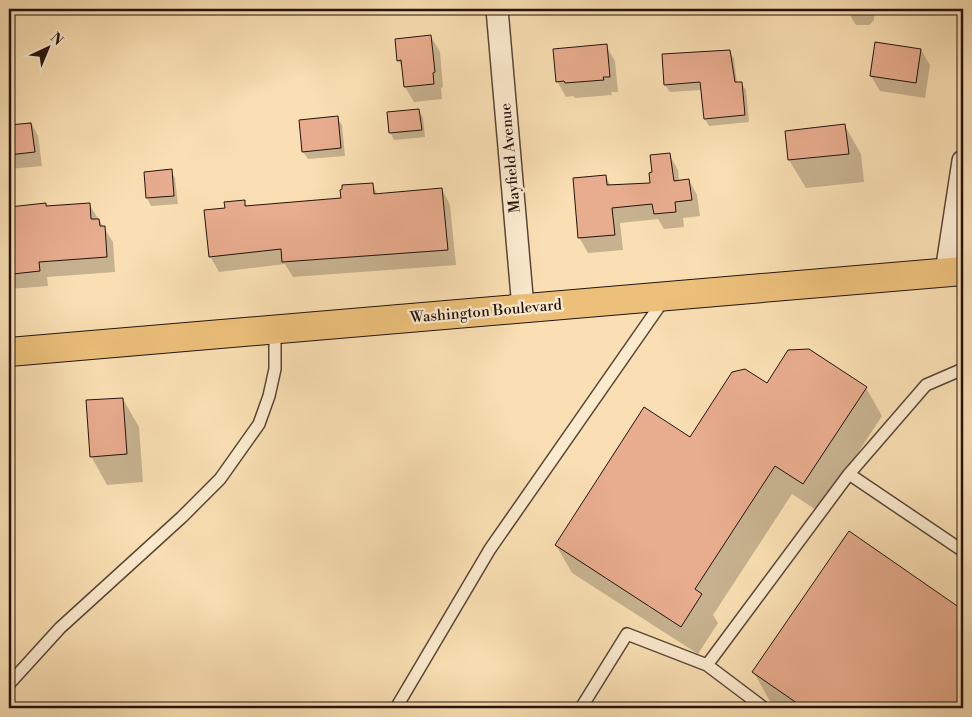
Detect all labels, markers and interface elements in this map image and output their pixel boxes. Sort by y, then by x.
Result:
north arrow [22,22,72,72]
text: N [46,29,67,50]
street label: Mayfield Avenue [496,102,525,214]
street label: Washington Boulevard [408,295,563,328]

